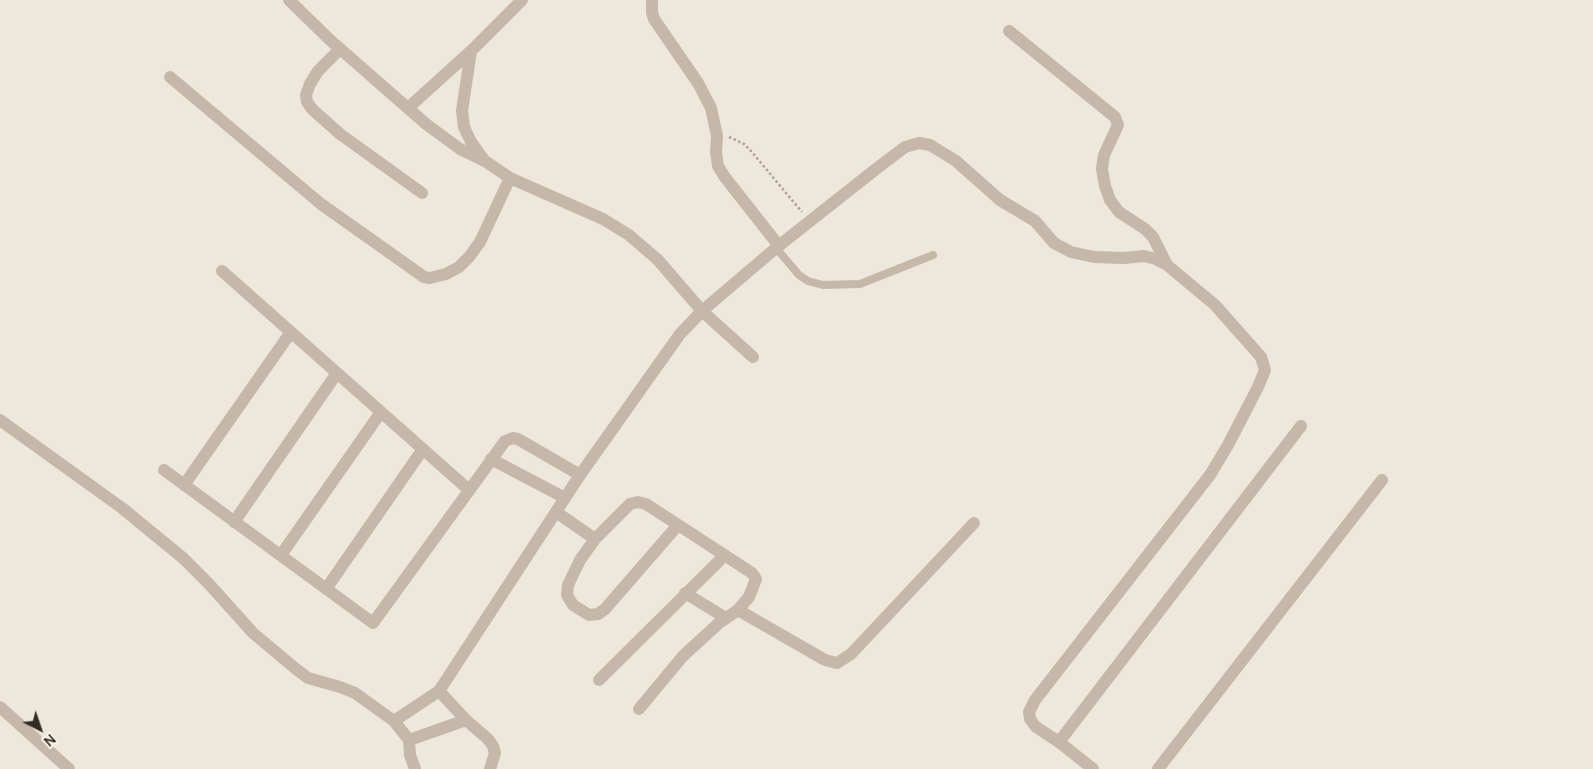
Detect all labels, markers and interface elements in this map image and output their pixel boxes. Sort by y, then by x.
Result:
north arrow [15,704,65,754]
text: N [40,730,60,751]

